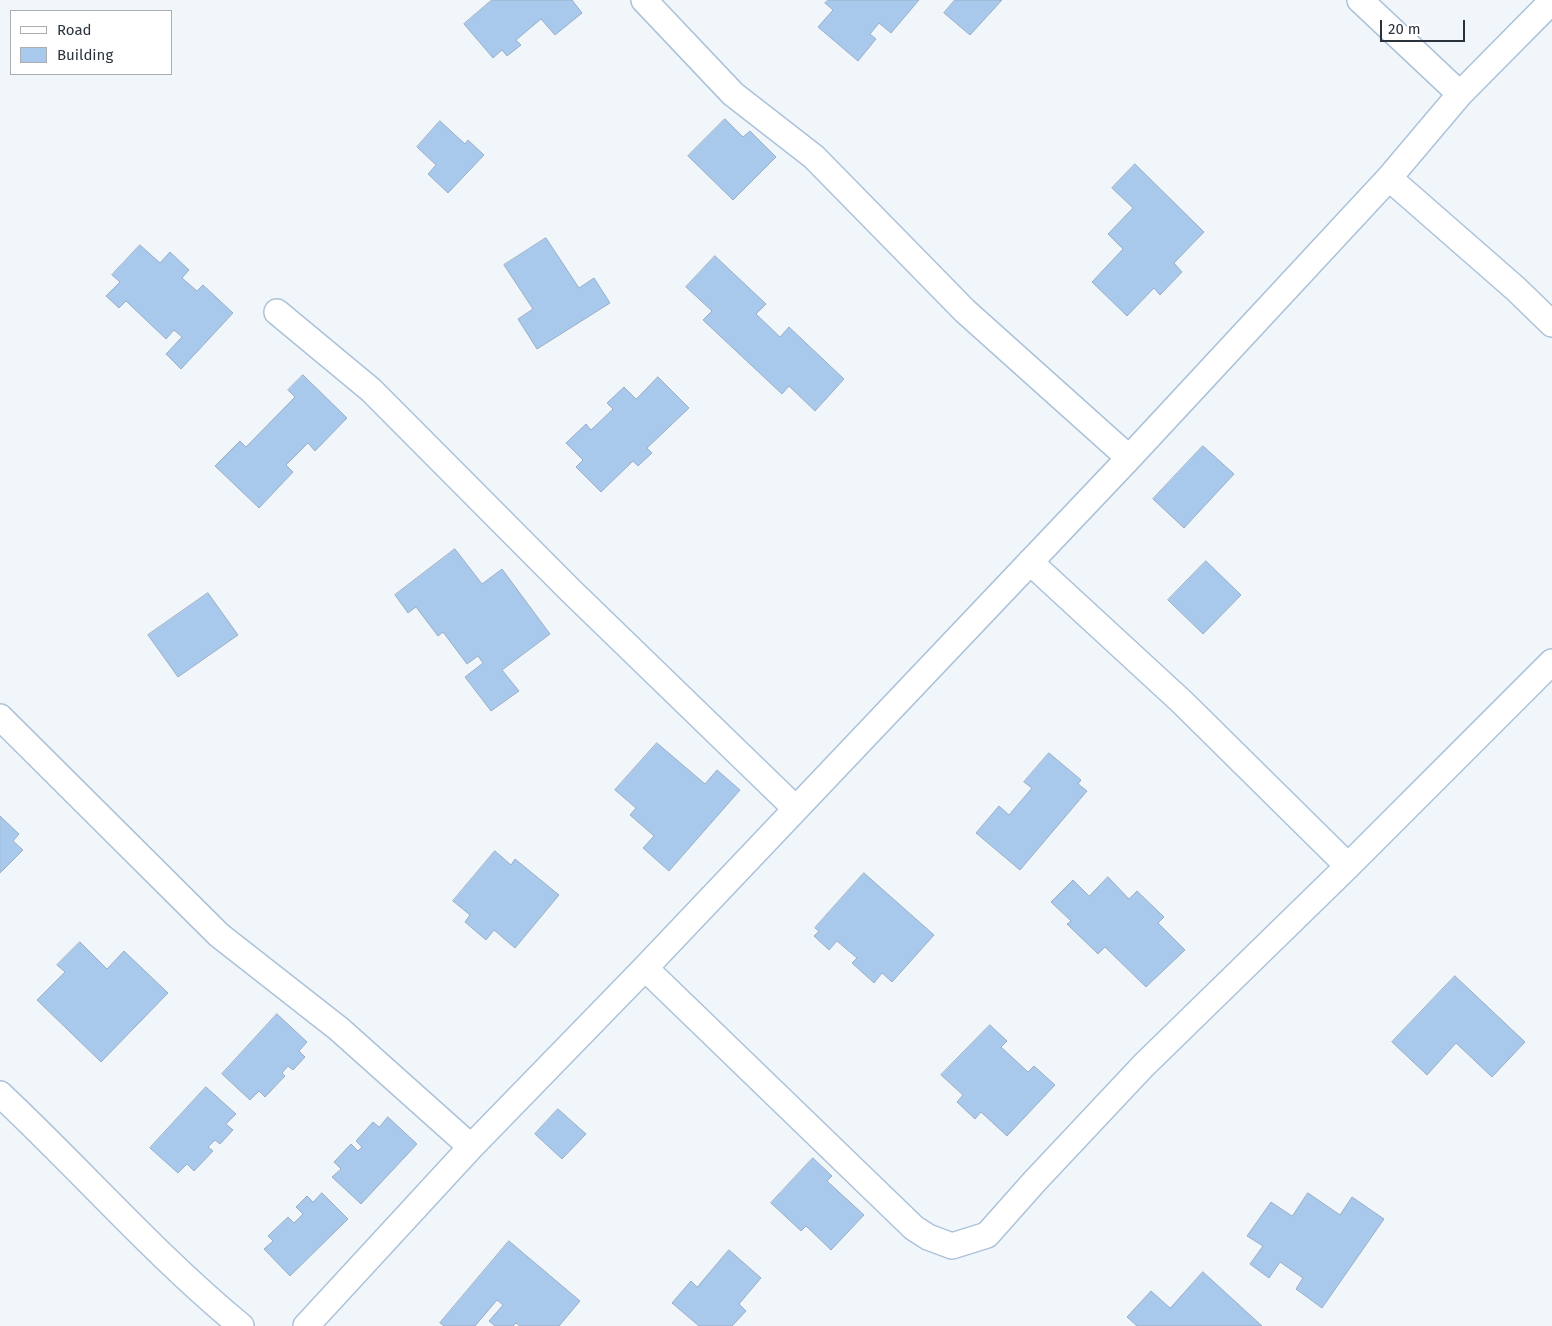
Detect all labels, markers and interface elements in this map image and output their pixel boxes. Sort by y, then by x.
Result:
legend [10,10,172,75]
scale bar [1382,10,1467,42]
text: 20 m [1388,20,1421,38]
text: Road [57,21,92,39]
text: Building [57,46,113,64]

